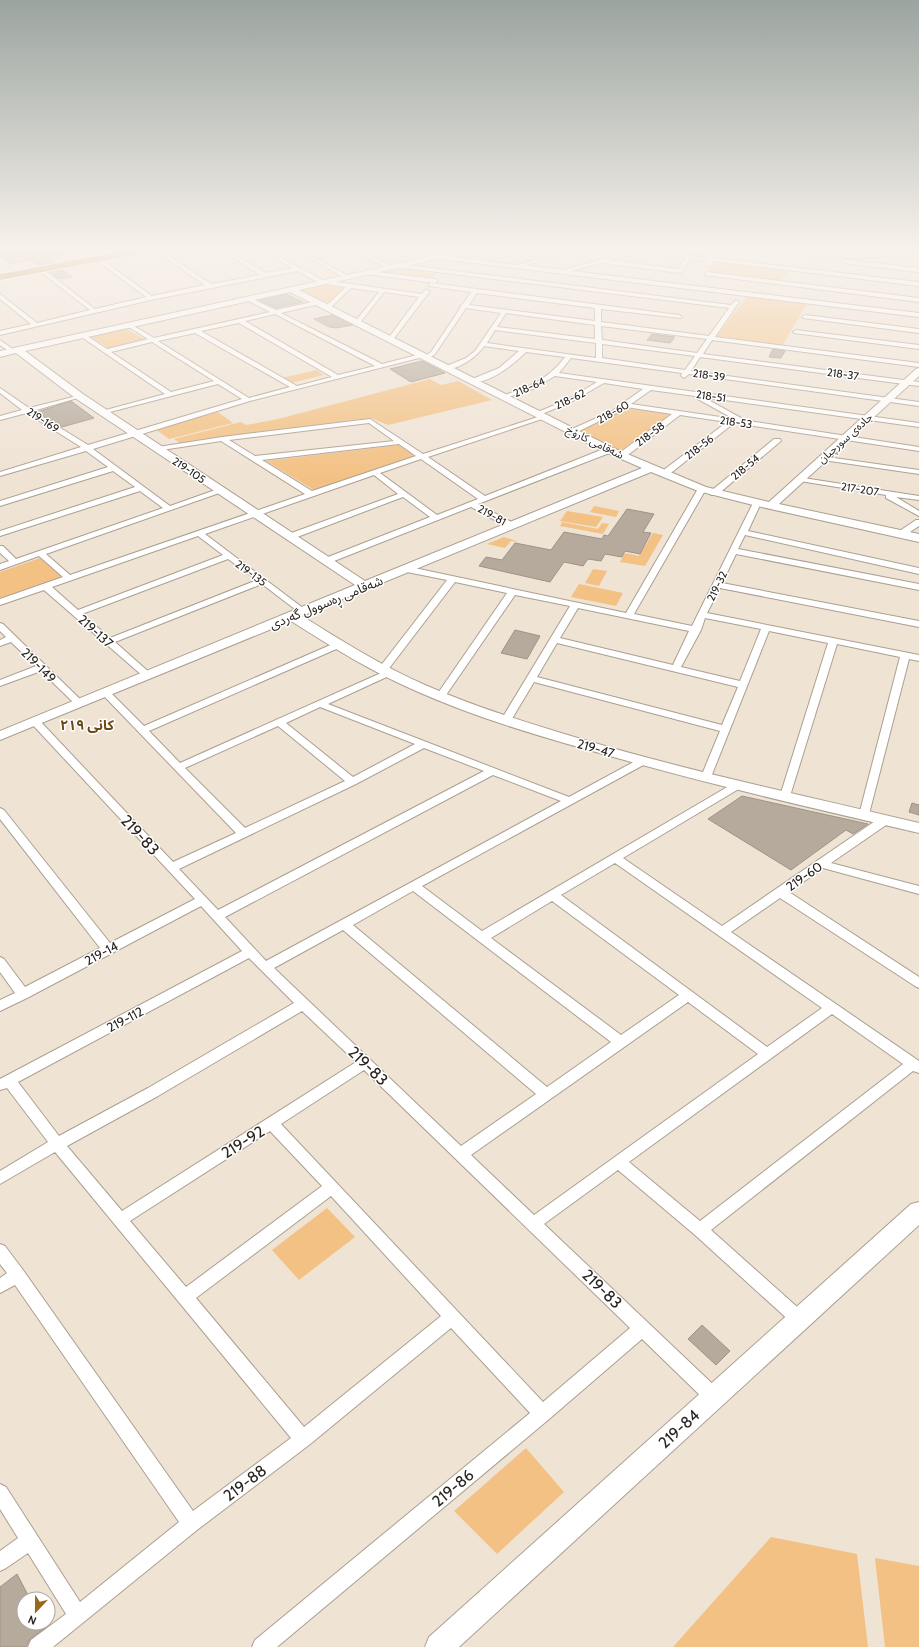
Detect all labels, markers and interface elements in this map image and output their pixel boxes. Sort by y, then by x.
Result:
street label: 218-37 [826,365,860,383]
street label: 218-39 [692,366,726,384]
street label: 218-64 [511,374,548,400]
street label: 218-62 [552,385,588,412]
street label: 218-51 [695,387,727,405]
street label: 218-60 [594,397,632,427]
street label: 219-169 [24,404,62,436]
street label: جادەی سورچیان [815,409,876,467]
street label: 218-53 [719,413,753,431]
street label: 218-58 [632,418,668,450]
street label: شەقامی کارۆخ [564,422,626,463]
street label: 218-56 [682,431,716,463]
street label: 218-54 [728,451,763,483]
street label: 219-105 [170,454,208,486]
street label: 217-207 [840,479,880,499]
street label: 219-81 [475,501,509,529]
street label: 219-135 [232,557,270,589]
street label: 219-32 [704,568,730,603]
street label: شەقامی ڕەسوول گەردی [267,572,387,636]
street label: 219-137 [75,611,117,651]
street label: 219-149 [18,644,60,686]
district label: کانی ٢١٩ [60,716,114,734]
street label: 219-47 [576,735,617,761]
street label: 219-83 [117,811,163,859]
street label: 219-60 [783,858,825,894]
street label: 219-14 [82,937,121,968]
street label: 219-112 [104,1003,146,1035]
street label: 219-83 [344,1043,392,1089]
street label: 219-92 [218,1122,268,1162]
street label: 219-83 [578,1266,626,1312]
street label: 219-84 [655,1406,703,1452]
street label: 219-88 [220,1461,270,1505]
street label: 219-86 [428,1465,478,1511]
north arrow [16,1591,56,1631]
text: N [26,1612,38,1628]

